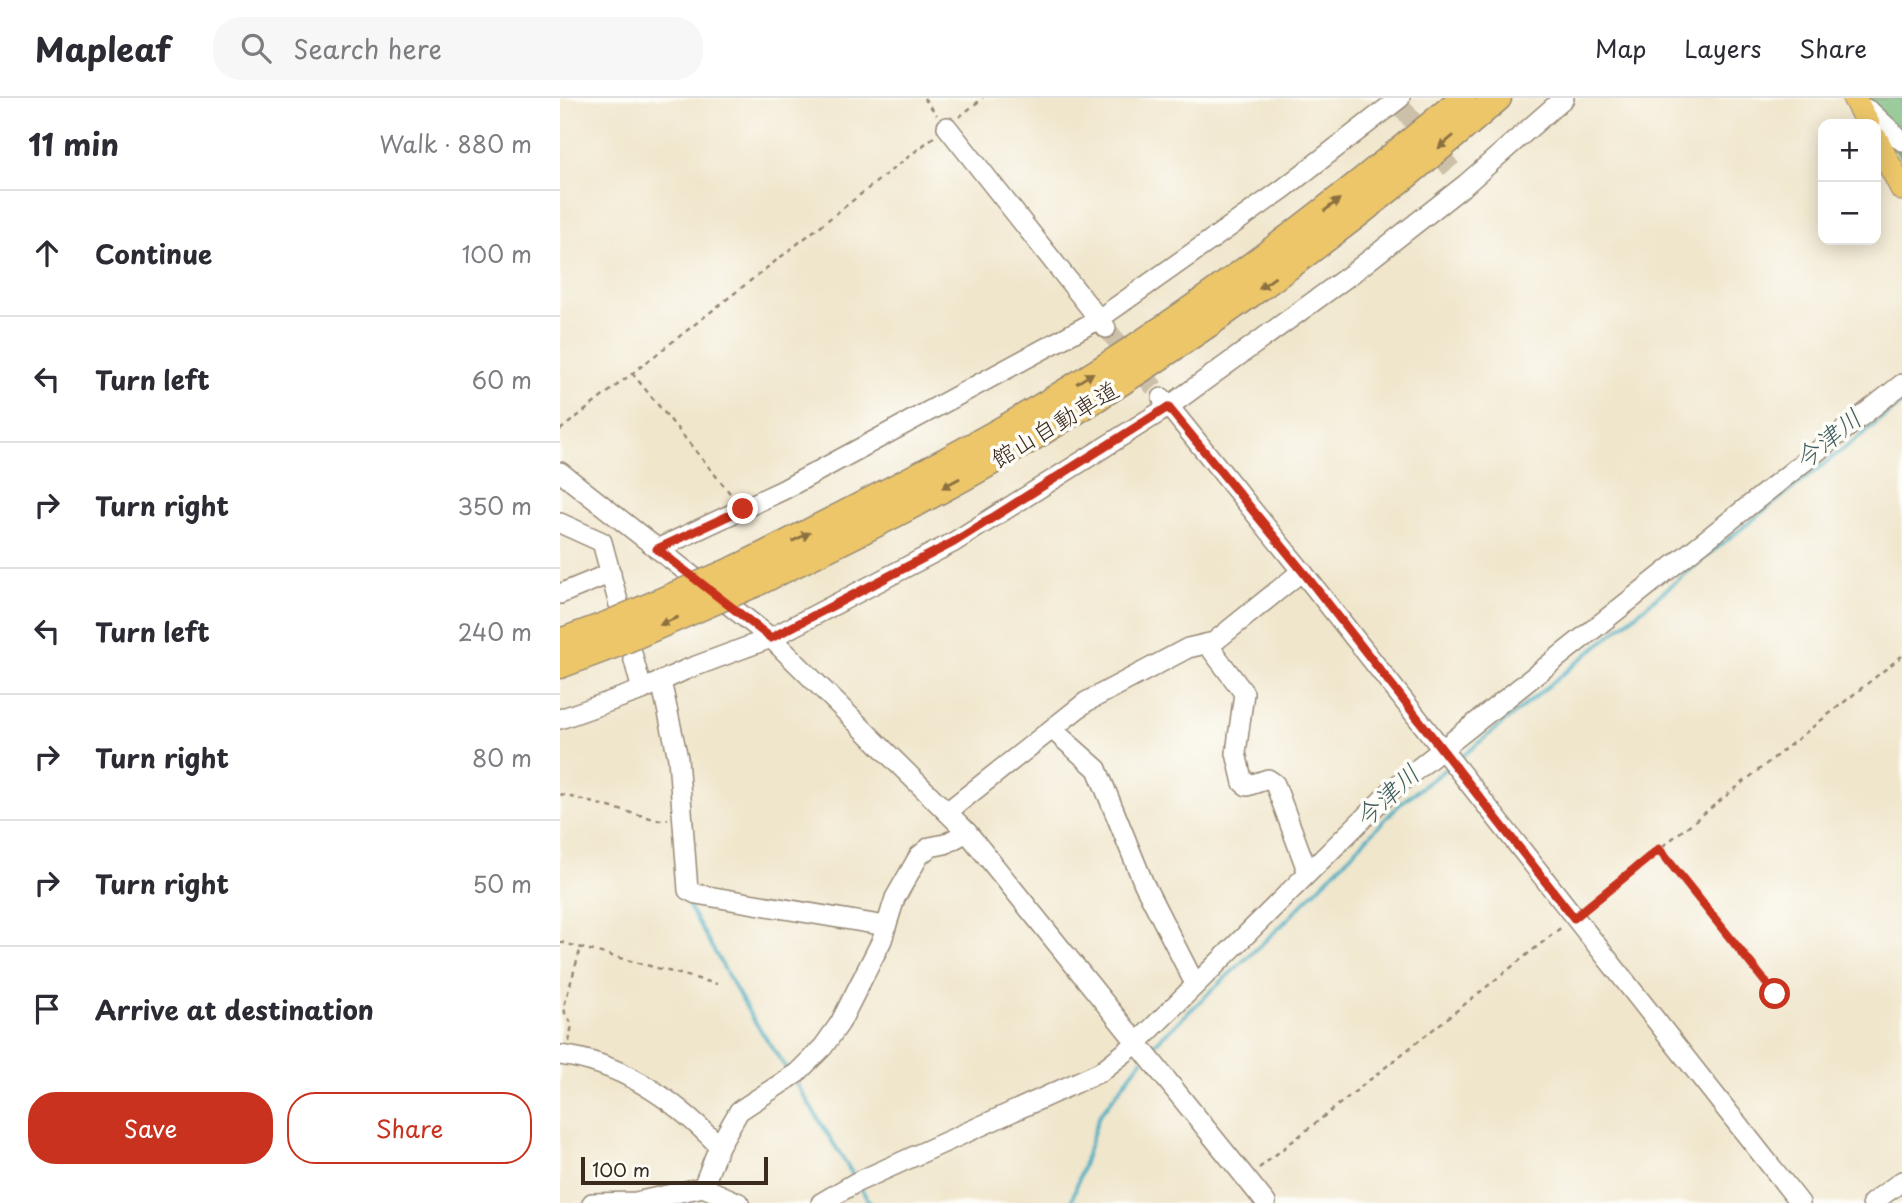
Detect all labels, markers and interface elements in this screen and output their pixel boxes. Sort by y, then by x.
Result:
search box [213,17,703,80]
text: Mapleaf [35,23,171,73]
icon: search [237,29,275,67]
text: Search here [293,29,442,68]
text: Map [1595,30,1646,66]
text: Layers [1684,30,1761,66]
text: Share [1799,30,1867,66]
map controls [1818,119,1881,245]
button: + [1818,119,1881,182]
text: 11 min [28,121,119,166]
text: Walk · 880 m [379,126,532,161]
one-way arrow [1437,134,1455,150]
button: − [1818,182,1881,245]
one-way arrow [1322,198,1340,213]
icon: ahead [28,234,66,272]
text: Continue [95,234,212,273]
text: 100 m [462,236,532,271]
one-way arrow [1258,275,1276,289]
icon: left [28,360,66,398]
text: Turn left [95,360,210,399]
text: 60 m [472,362,532,397]
street label: 館山自動車道 [983,370,1125,476]
one-way arrow [1076,372,1095,385]
water label: 今津川 [1784,398,1870,478]
one-way arrow [942,477,961,489]
icon: right [28,486,66,524]
text: Turn right [95,486,229,525]
text: 350 m [457,488,532,523]
route end [727,493,758,524]
one-way arrow [791,531,811,542]
icon: left [28,612,66,650]
text: Turn left [95,612,210,651]
text: 240 m [458,614,532,649]
one-way arrow [659,616,680,627]
icon: right [28,738,66,776]
text: Turn right [95,738,229,777]
text: 80 m [472,740,532,775]
water label: 今津川 [1344,754,1428,836]
icon: right [28,864,66,902]
text: Turn right [95,864,229,903]
text: 50 m [472,866,532,901]
route start [1759,978,1790,1009]
icon: arrive [28,990,66,1028]
text: Arrive at destination [95,990,374,1029]
button: Save [28,1092,273,1164]
button: Share [287,1092,532,1164]
scale bar [581,1154,768,1186]
text: 100 m [592,1155,650,1183]

